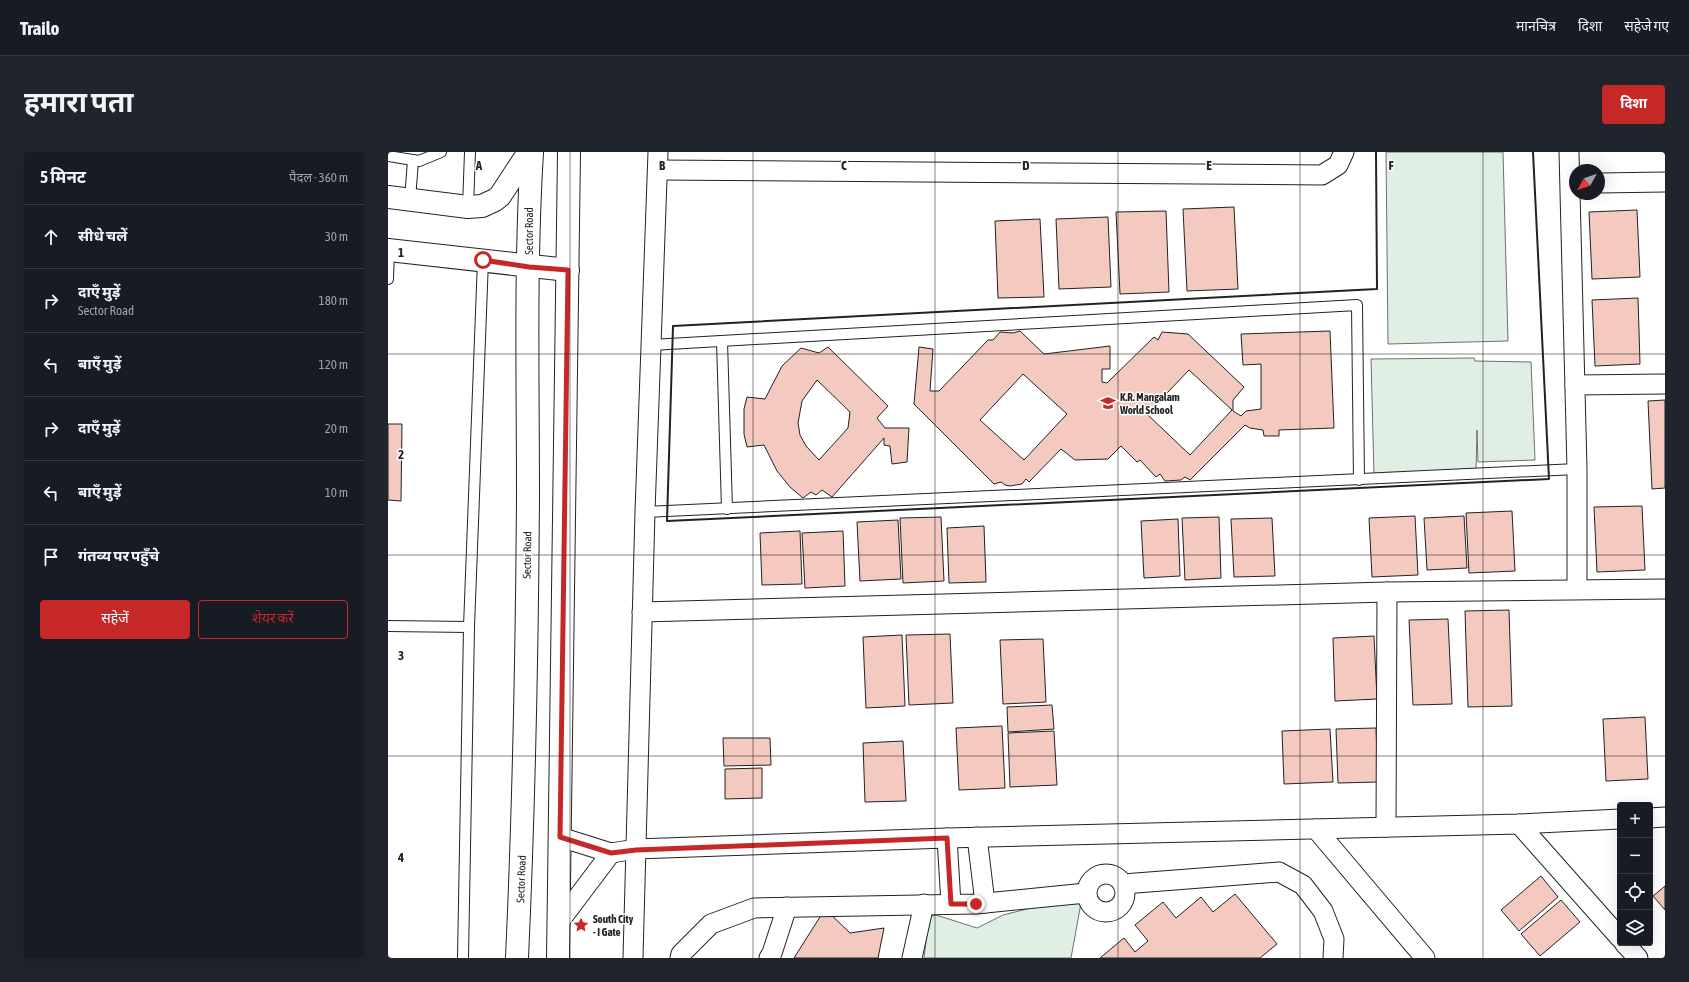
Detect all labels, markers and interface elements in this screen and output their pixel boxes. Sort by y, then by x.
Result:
text: Trailo [20,17,59,39]
text: मानचित्र [1516,18,1556,34]
text: दिशा [1578,18,1602,34]
text: सहेजे गए [1624,18,1669,34]
button: दिशा [1602,85,1665,124]
text: हमारा पता [24,86,134,118]
text: A [475,158,483,173]
text: B [659,158,666,173]
text: C [841,158,847,173]
text: D [1022,158,1030,173]
text: E [1206,158,1212,173]
text: F [1388,158,1394,173]
north arrow [1569,164,1605,200]
text: 5 मिनट [40,167,86,187]
text: पैदल · 360 m [289,170,348,185]
street label: Sector Road [523,207,535,255]
icon: ahead [40,226,62,248]
text: सीधे चलें [78,227,127,244]
text: 30 m [325,229,348,244]
text: 1 [398,245,404,260]
route start [474,251,492,269]
text: दाएँ मुड़ें [78,283,120,300]
icon: right [40,290,62,312]
text: 180 m [319,293,348,308]
text: Sector Road [78,303,134,318]
icon: left [40,354,62,376]
text: बाएँ मुड़ें [78,355,121,372]
text: 120 m [319,357,348,372]
place label: K.R. Mangalam World School [1119,391,1180,416]
school or university icon: K.R. Mangalam World School [1099,394,1117,412]
icon: right [40,418,62,440]
text: दाएँ मुड़ें [78,419,120,436]
text: 20 m [325,421,348,436]
text: 2 [398,447,404,462]
icon: left [40,482,62,504]
text: बाएँ मुड़ें [78,483,121,500]
text: 10 m [325,485,348,500]
street label: Sector Road [521,531,533,579]
icon: arrive [40,546,62,568]
text: गंतव्य पर पहुँचे [78,547,159,564]
button: सहेजें [40,600,190,639]
button: शेयर करें [198,600,348,639]
text: 3 [398,648,404,663]
map controls [1617,802,1653,946]
button: + [1617,802,1653,838]
button: − [1617,838,1653,874]
text: 4 [397,850,404,865]
street label: Sector Road [514,855,528,903]
button: locate [1617,874,1653,910]
route end [967,895,985,913]
button: layers [1617,910,1653,946]
place label: South City - I Gate [593,913,634,938]
place icon: South City - I Gate [572,916,590,934]

